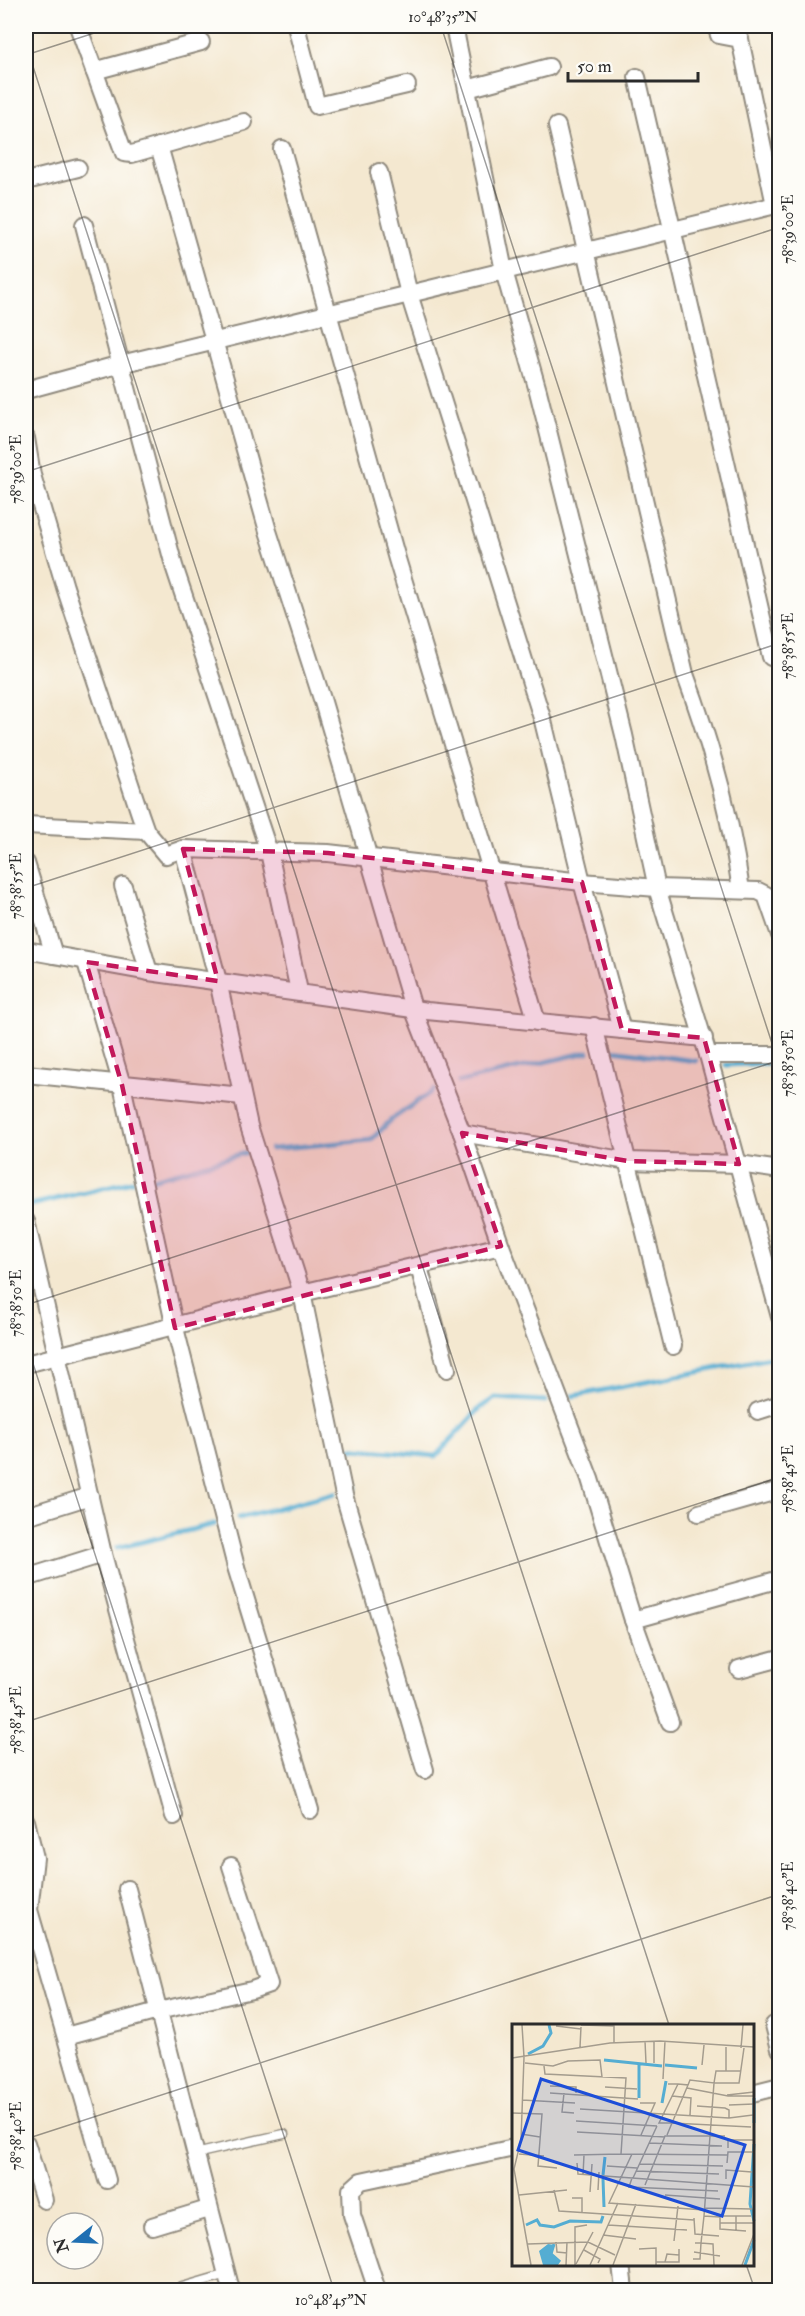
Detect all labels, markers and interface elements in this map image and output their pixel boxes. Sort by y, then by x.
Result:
text: 10°48'35"N [408,8,478,27]
scale bar [568,45,698,83]
text: 50 m [577,55,612,78]
text: 78°39'00"E [779,194,798,264]
text: 78°39'00"E [7,434,26,504]
text: 78°38'55"E [779,613,798,679]
text: 78°38'55"E [7,853,26,919]
text: 78°38'50"E [779,1029,798,1097]
text: 78°38'50"E [7,1269,26,1337]
text: 78°38'45"E [779,1445,798,1513]
text: 78°38'45"E [7,1686,26,1754]
text: 78°38'40"E [779,1861,798,1931]
inset map [512,2024,754,2265]
text: 78°38'40"E [7,2101,26,2171]
north arrow [45,2211,105,2271]
text: N [50,2235,74,2256]
text: 10°48'45"N [295,2291,368,2310]

